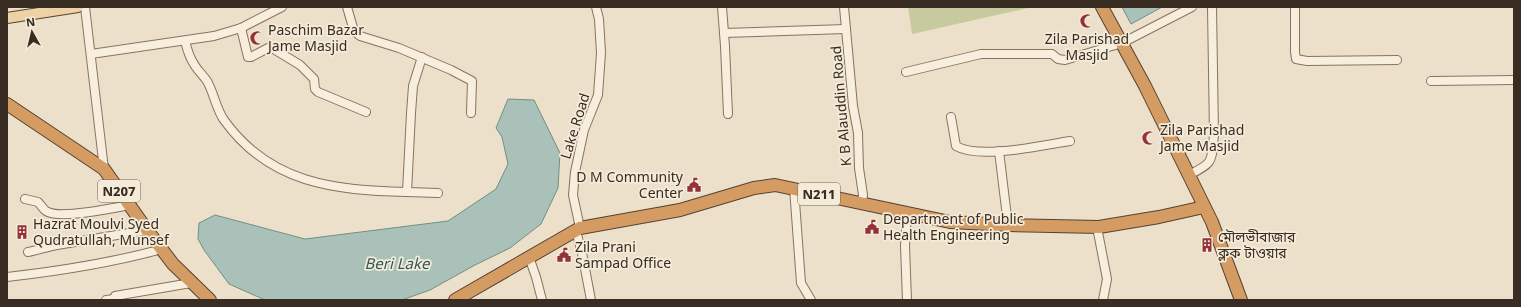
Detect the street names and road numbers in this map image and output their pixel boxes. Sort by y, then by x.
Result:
street label: K B Alauddin Road [828,45,857,167]
street label: Lake Road [557,91,595,162]
road number: N207 [98,180,140,202]
road number: N211 [798,183,840,205]

